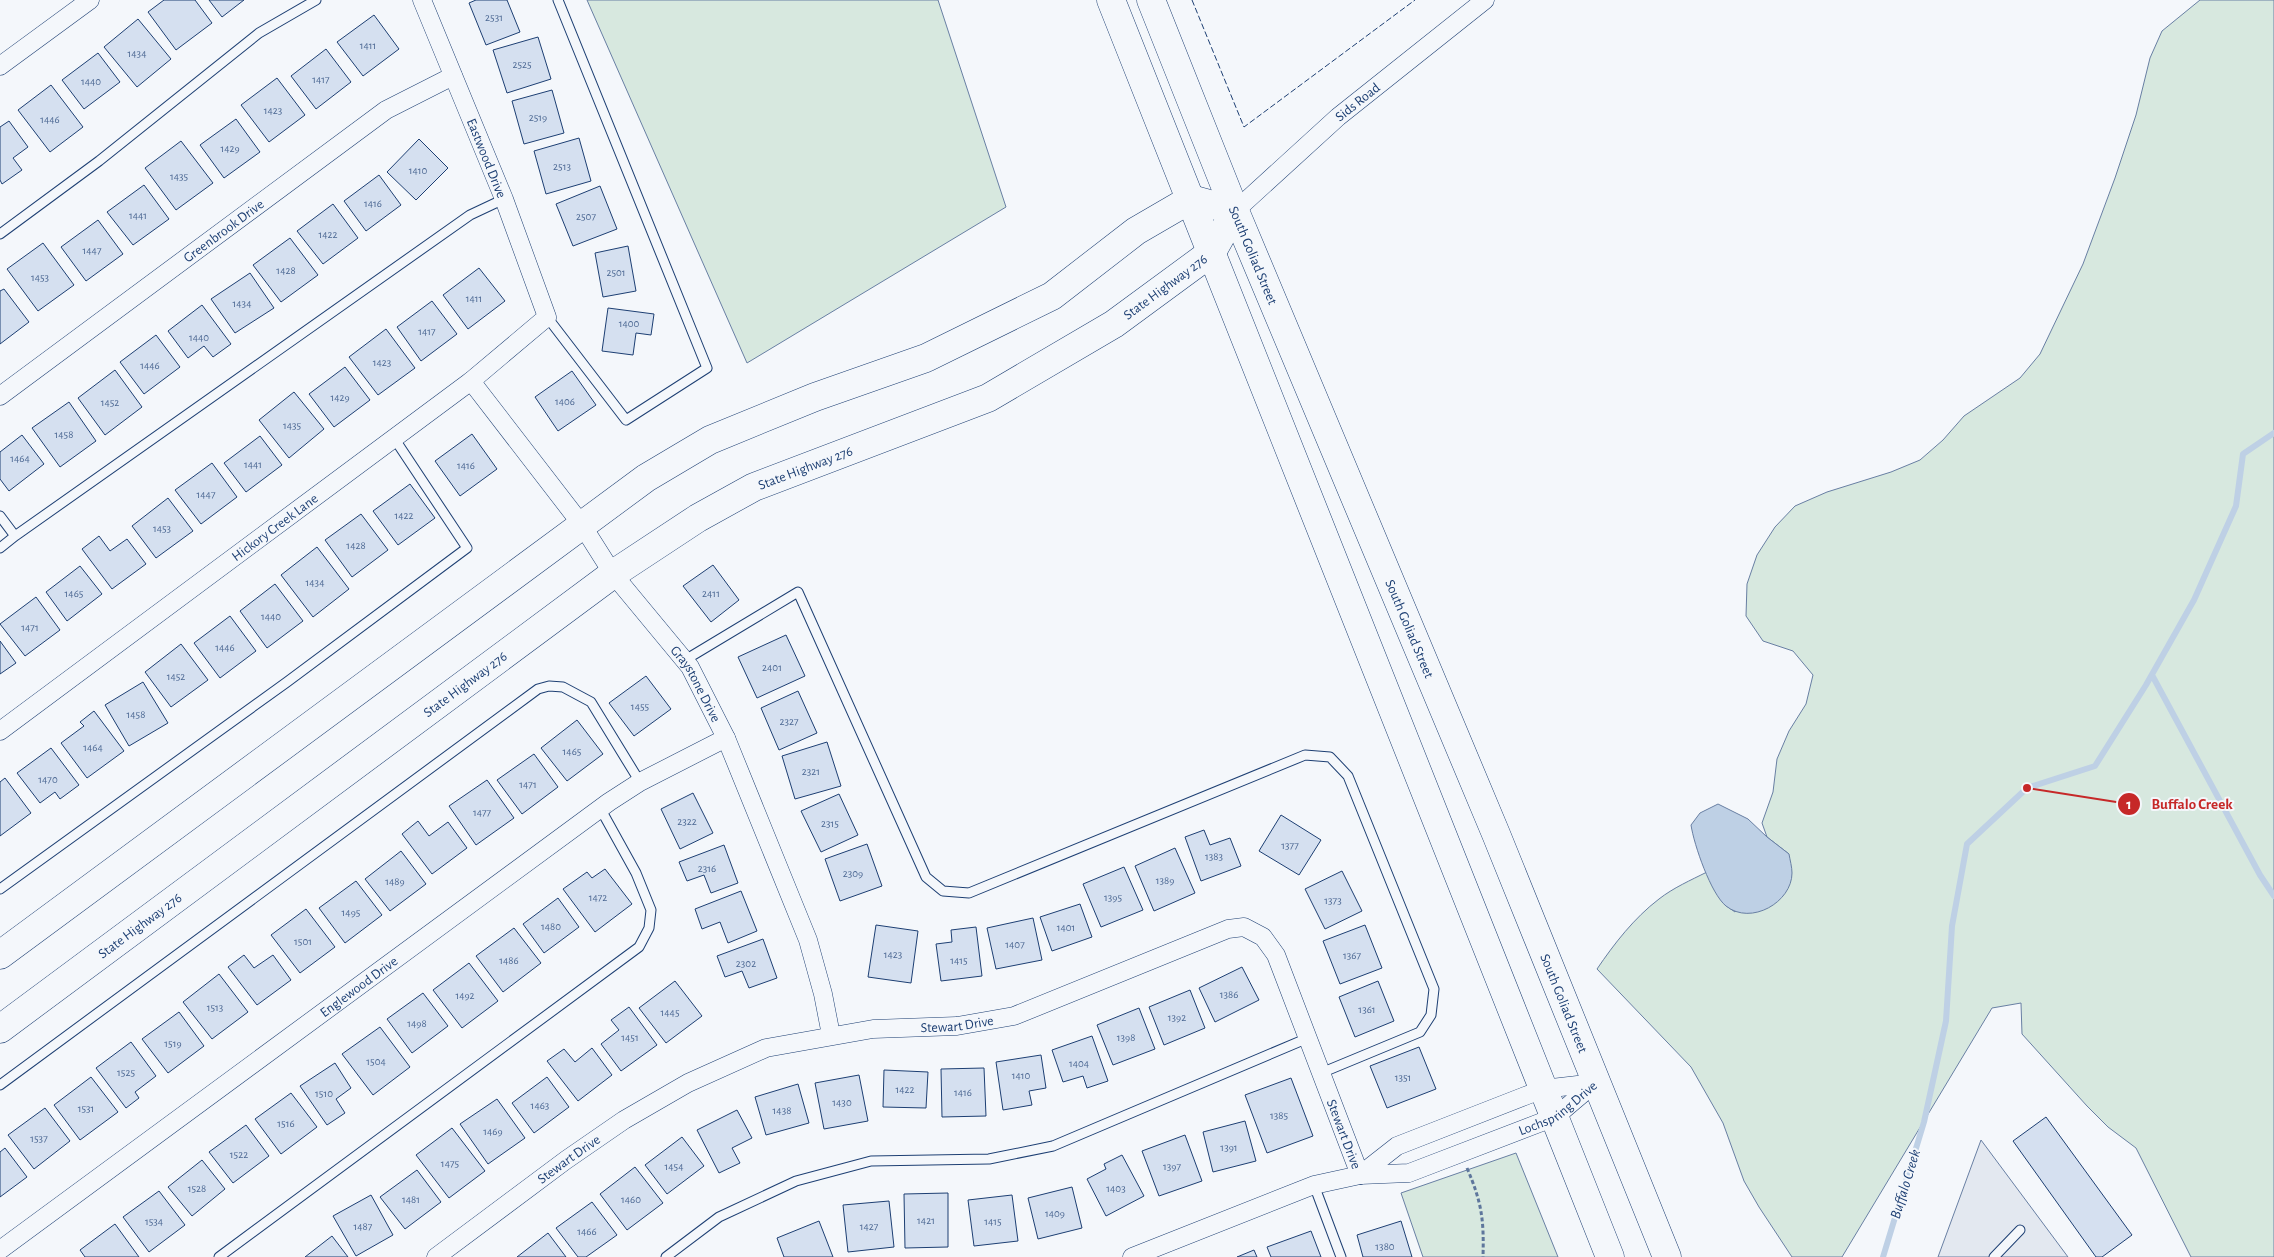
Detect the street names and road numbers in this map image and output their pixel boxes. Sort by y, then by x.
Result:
street label: Sids Road [1333,81,1383,124]
street label: Eastwood Drive [464,117,508,200]
street label: Greenbrook Drive [181,197,267,266]
street label: South Goliad Street [1226,204,1280,307]
street label: State Highway 276 [1121,252,1210,323]
street label: State Highway 276 [756,444,855,493]
street label: Hickory Creek Lane [229,491,321,564]
street label: South Goliad Street [1382,578,1436,681]
street label: Graystone Drive [667,643,723,725]
street label: State Highway 276 [421,649,510,720]
street label: State Highway 276 [96,891,185,962]
street label: South Goliad Street [1537,952,1590,1055]
street label: Englewood Drive [318,954,400,1020]
street label: Stewart Drive [920,1014,995,1035]
street label: Lochspring Drive [1517,1079,1600,1138]
street label: Stewart Drive [1324,1098,1363,1171]
street label: Stewart Drive [535,1133,603,1187]

